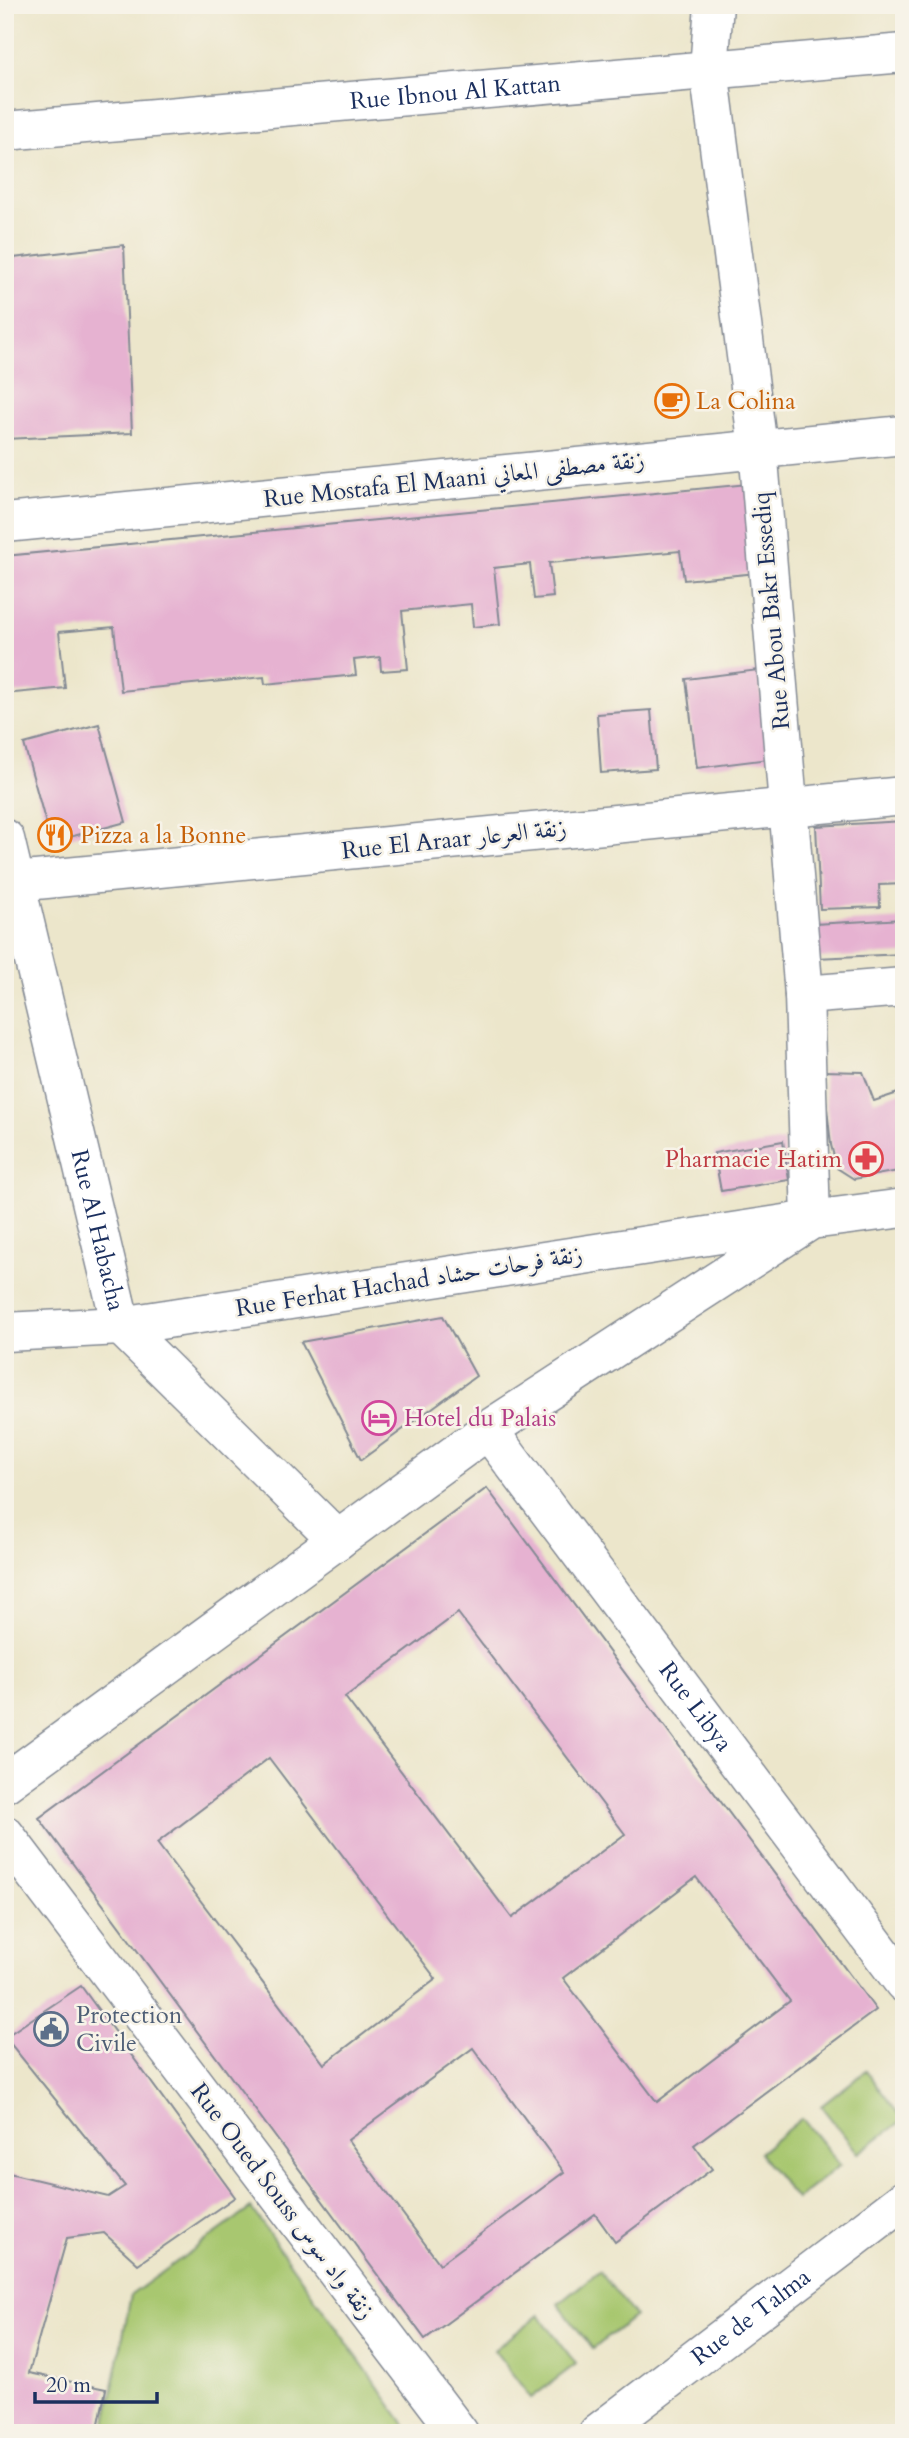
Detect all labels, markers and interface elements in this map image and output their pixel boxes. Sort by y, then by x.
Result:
street label: Rue Ibnou Al Kattan [349,67,563,118]
cafe icon: La Colina [653,382,691,420]
place label: La Colina [696,385,796,418]
street label: Rue Mostafa El Maani زنقة مصطفى المعاني [262,443,646,518]
street label: Rue Abou Bakr Essediq [745,491,798,731]
street label: Rue El Araar زنقة العرعار [340,811,568,868]
restaurant icon: Pizza a la Bonne [36,816,74,854]
place label: Pizza a la Bonne [80,819,246,852]
pharmacy icon: Pharmacie Hatim [847,1140,885,1178]
place label: Pharmacie Hatim [665,1143,843,1176]
street label: Rue Al Habacha [62,1146,133,1315]
street label: Rue Ferhat Hachad زنقة فرحات حشاد [233,1238,585,1325]
hotel icon: Hotel du Palais [360,1399,398,1437]
place label: Hotel du Palais [404,1402,556,1435]
street label: Rue Libya [651,1655,741,1759]
place label: Protection Civile [76,1999,183,2060]
public building icon: Protection Civile [32,2010,70,2048]
street label: Rue Oued Souss زنقة واد سوس [183,2076,383,2326]
street label: Rue de Talma [685,2261,818,2373]
scale bar [35,2361,158,2405]
text: 20 m [46,2371,91,2400]

